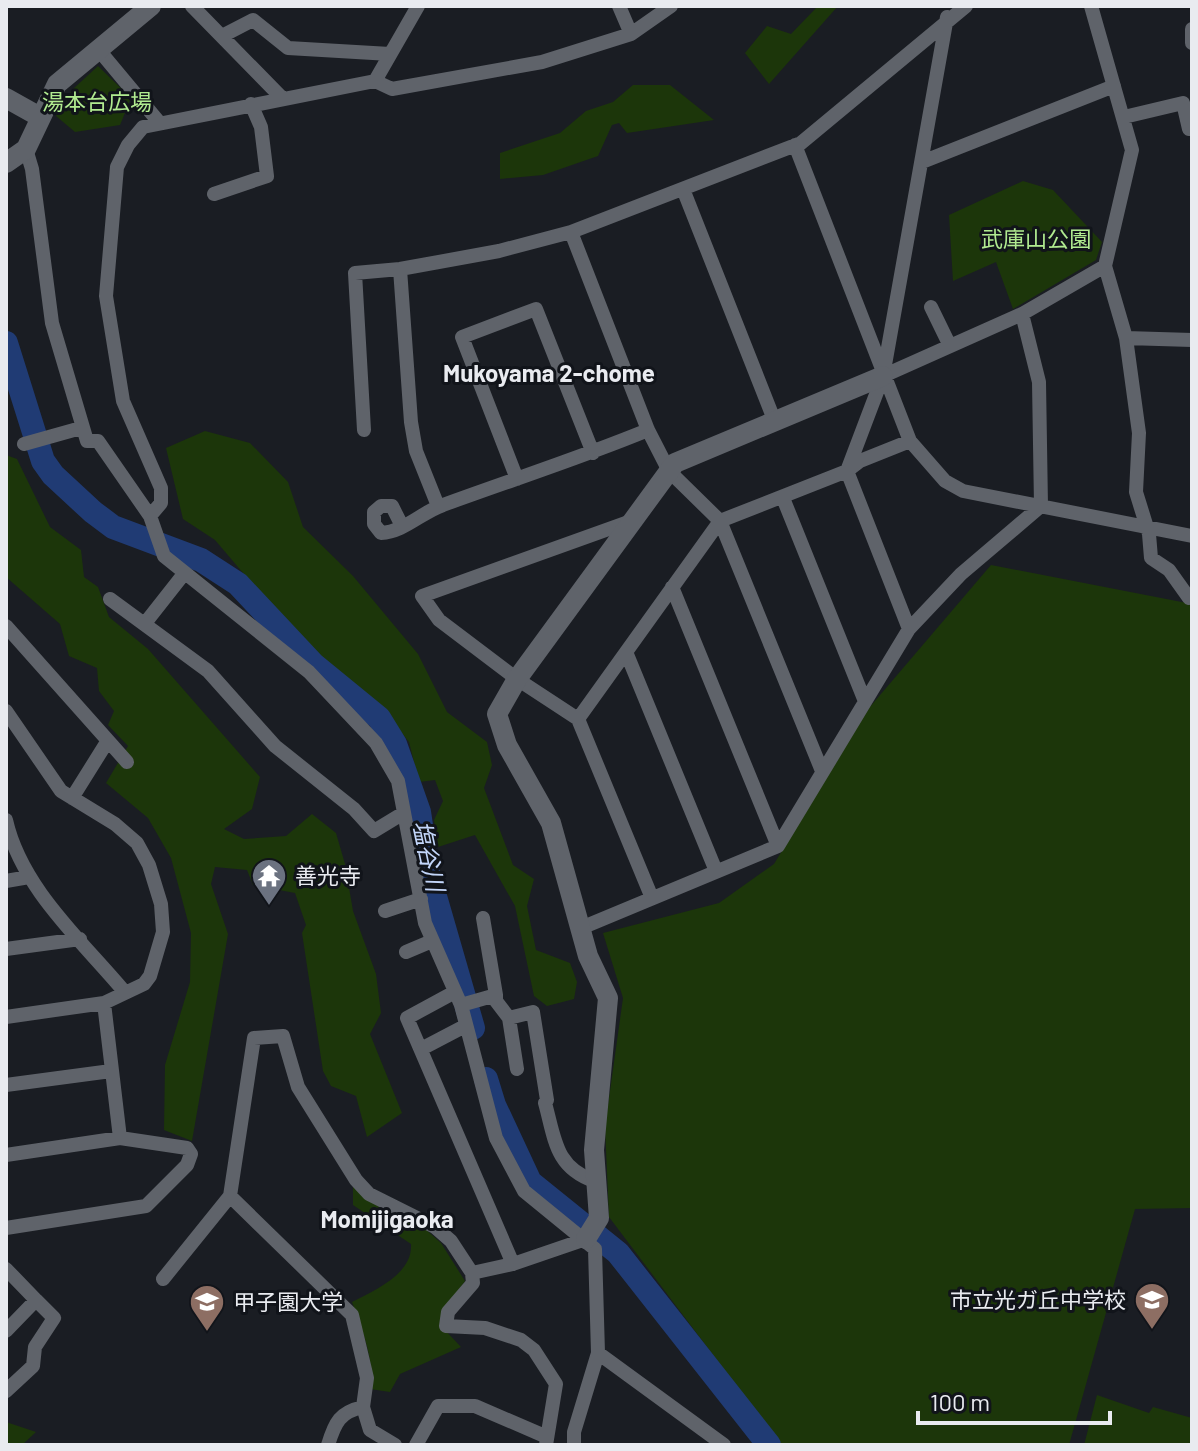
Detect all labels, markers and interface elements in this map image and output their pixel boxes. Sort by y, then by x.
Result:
park label: 湯本台広場 [42,88,152,114]
park label: 武庫山公園 [981,225,1091,251]
district label: Mukoyama 2-chome [443,358,655,387]
water label: 塩谷川 [408,817,452,897]
temple icon: 善光寺 [250,857,288,907]
place label: 善光寺 [295,862,361,888]
district label: Momijigaoka [320,1204,454,1233]
school or university icon: 市立光ガ丘中学校 [1133,1281,1171,1331]
school or university icon: 甲子園大学 [188,1283,226,1333]
place label: 市立光ガ丘中学校 [950,1286,1126,1312]
place label: 甲子園大学 [233,1288,343,1314]
scale bar [918,1375,1110,1425]
text: 100 m [930,1387,990,1416]

